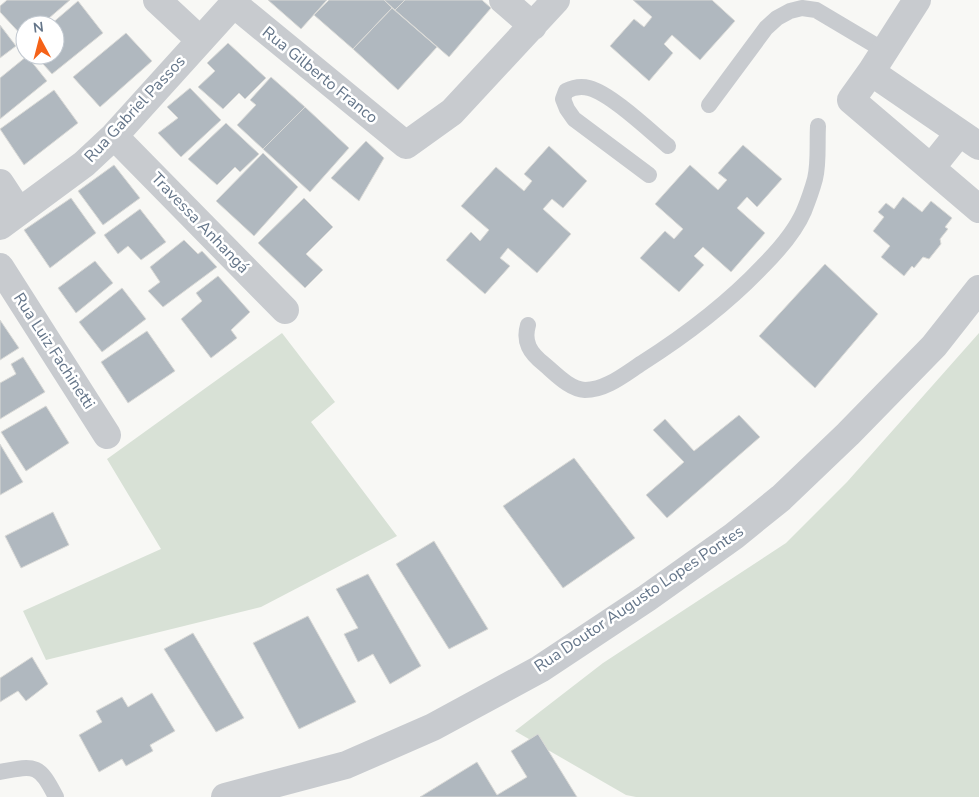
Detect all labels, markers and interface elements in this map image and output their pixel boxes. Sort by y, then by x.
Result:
north arrow [15,15,65,65]
text: N [32,18,45,38]
street label: Rua Gilberto Franco [258,22,382,129]
street label: Rua Gabriel Passos [80,51,190,167]
street label: Travessa Anhangá [146,168,254,278]
street label: Rua Luiz Fachinetti [8,289,100,413]
street label: Rua Doutor Augusto Lopes Pontes [530,521,748,677]

